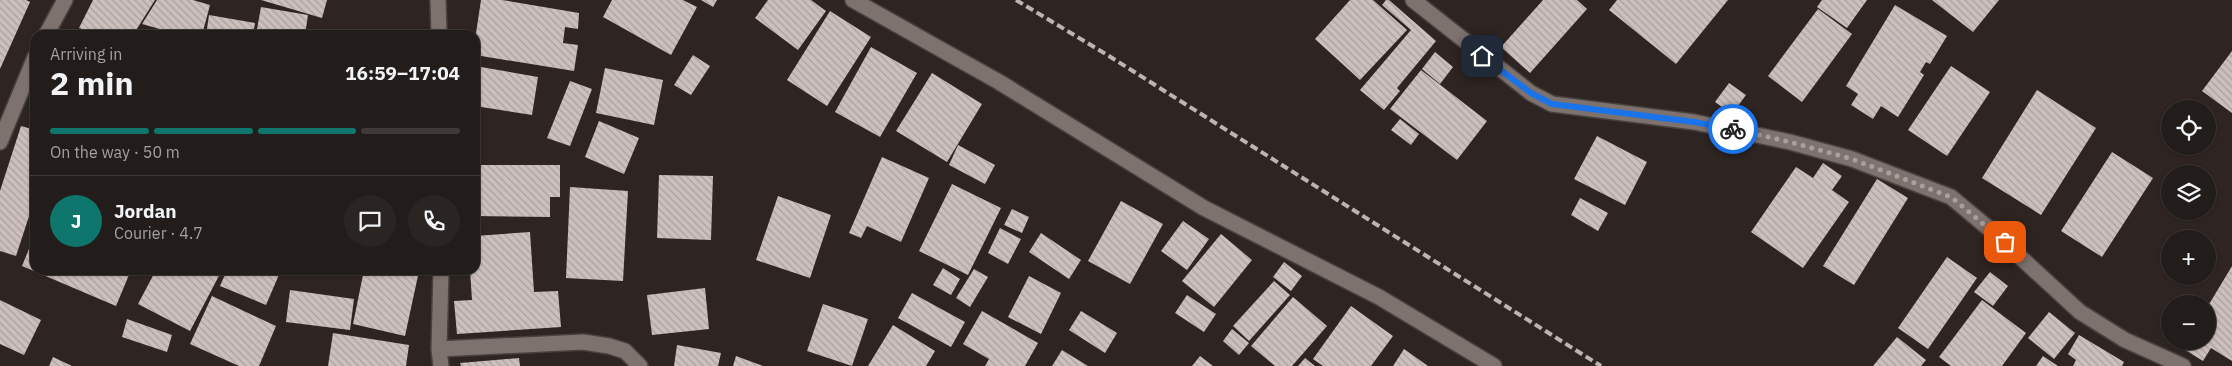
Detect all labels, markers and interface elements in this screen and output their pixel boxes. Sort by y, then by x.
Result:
pin [1461,35,1503,77]
icon: home [1468,42,1496,70]
text: Arriving in [50,44,122,64]
text: 16:59–17:04 [345,61,460,85]
text: 2 min [50,62,134,104]
map controls [2161,100,2216,350]
button: locate [2161,100,2216,155]
courier [1708,104,1758,154]
icon: bike [1719,115,1747,143]
text: On the way · 50 m [50,142,180,162]
button: layers [2161,165,2216,220]
button: chat [344,195,396,247]
button: phone [408,195,460,247]
text: Jordan [114,199,177,223]
text: J [71,209,81,233]
pin [1984,221,2026,263]
text: Courier · 4.7 [114,223,203,243]
icon: bag [1991,228,2019,256]
button: + [2161,230,2216,285]
button: − [2161,295,2216,350]

